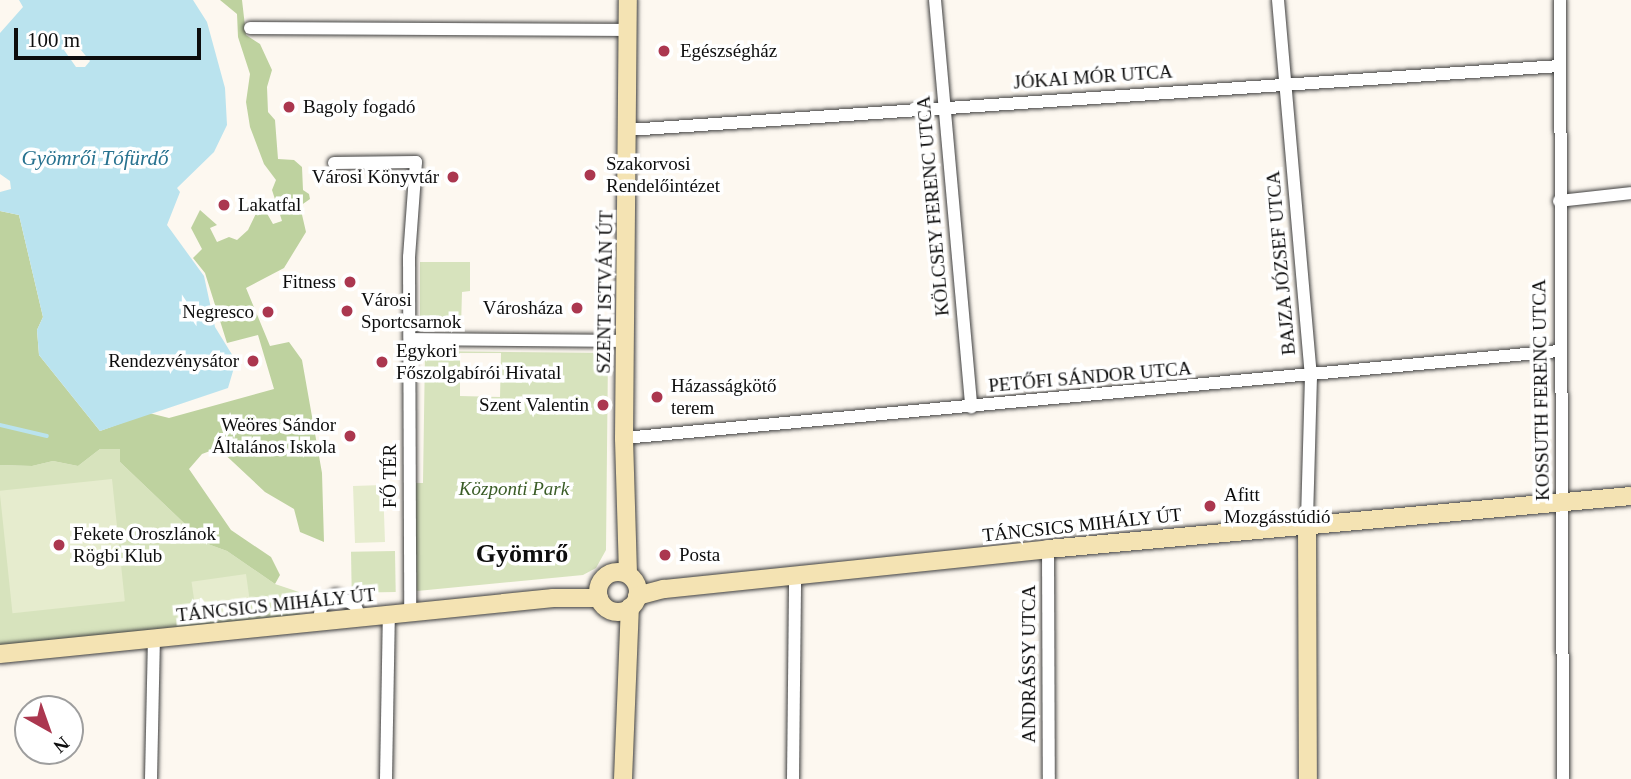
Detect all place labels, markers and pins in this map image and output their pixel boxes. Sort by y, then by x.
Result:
place label: Egészségház [680,40,777,62]
marker: Egészségház [654,41,674,61]
place label: Bagoly fogadó [303,96,415,118]
marker: Bagoly fogadó [281,99,297,115]
place label: Szakorvosi Rendelőintézet [606,153,720,197]
marker: Szakorvosi Rendelőintézet [580,165,600,185]
place label: Városi Könyvtár [312,166,439,188]
marker: Városi Könyvtár [445,169,461,185]
place label: Lakatfal [238,194,301,216]
marker: Lakatfal [216,197,232,213]
place label: Fitness [282,271,336,293]
marker: Fitness [342,274,358,290]
place label: Városi Sportcsarnok [361,289,461,333]
place label: Városháza [483,297,563,319]
marker: Városháza [569,300,585,316]
place label: Negresco [182,301,254,323]
marker: Városi Sportcsarnok [339,303,355,319]
marker: Negresco [260,304,276,320]
place label: Egykori Főszolgabírói Hivatal [396,340,561,384]
place label: Rendezvénysátor [108,350,239,372]
marker: Rendezvénysátor [245,353,261,369]
marker: Egykori Főszolgabírói Hivatal [374,354,390,370]
place label: Házasságkötő terem [671,375,777,419]
marker: Házasságkötő terem [649,389,665,405]
place label: Szent Valentin [479,394,589,416]
marker: Szent Valentin [595,397,611,413]
place label: Weöres Sándor Általános Iskola [212,414,336,458]
marker: Weöres Sándor Általános Iskola [342,428,358,444]
place label: Afitt Mozgásstúdió [1224,484,1331,528]
marker: Afitt Mozgásstúdió [1202,498,1218,514]
place label: Fekete Oroszlánok Rögbi Klub [73,523,216,567]
marker: Fekete Oroszlánok Rögbi Klub [51,537,67,553]
place label: Posta [679,544,720,566]
marker: Posta [657,547,673,563]

